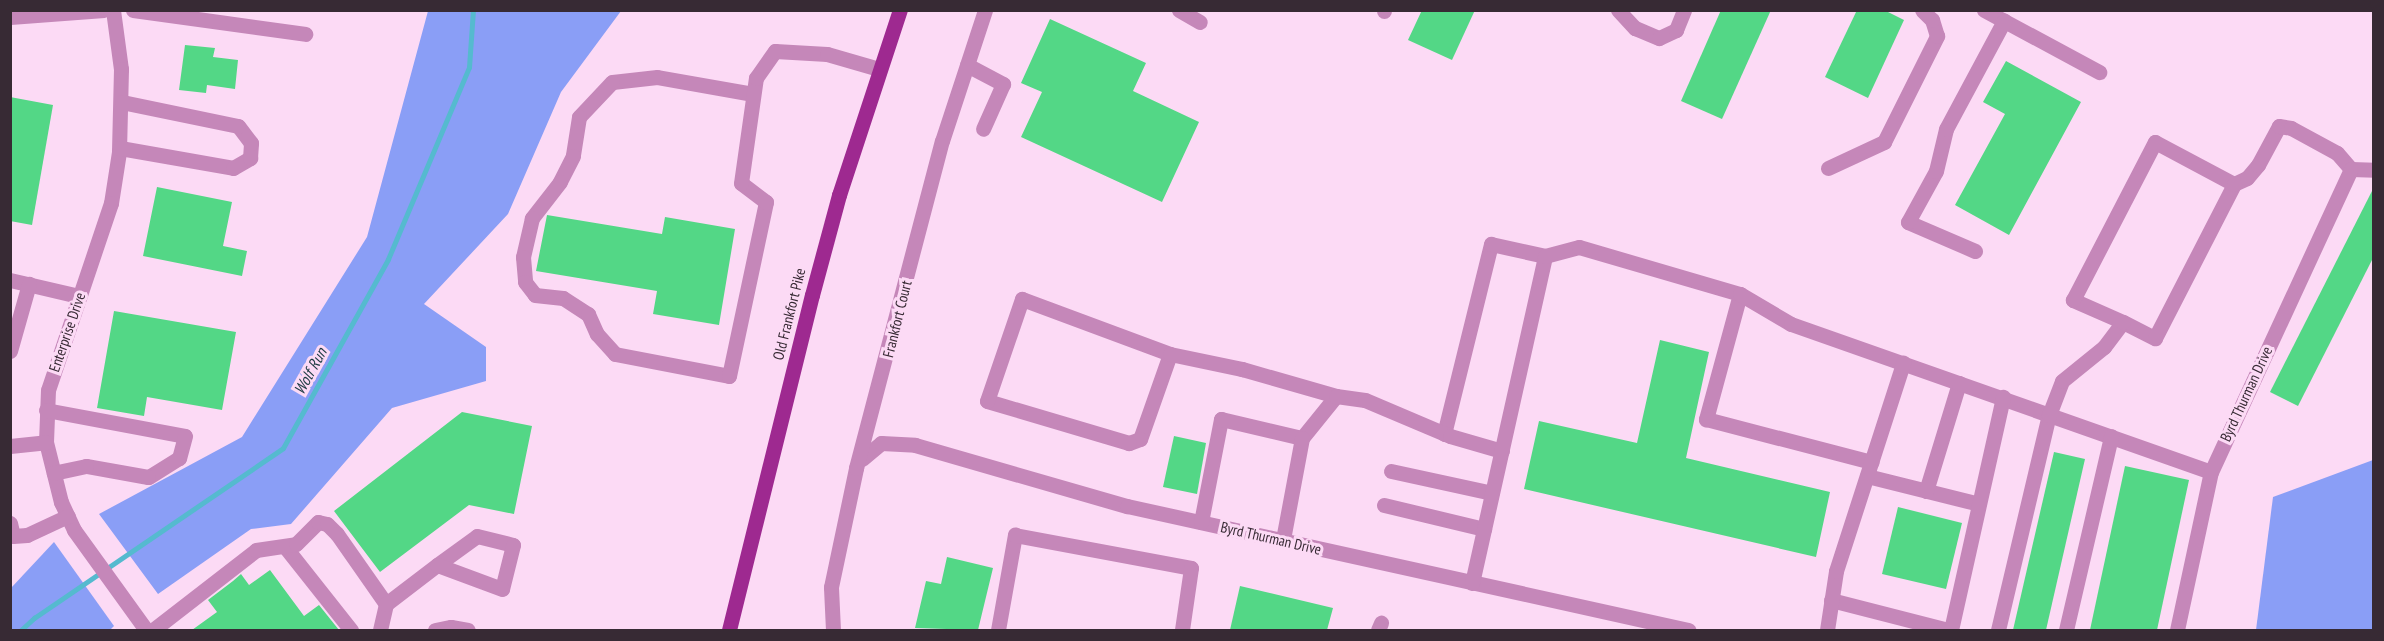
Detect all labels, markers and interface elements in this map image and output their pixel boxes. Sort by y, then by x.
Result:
street label: Old Frankfort Pike [769,266,809,362]
street label: Frankfort Court [879,279,915,359]
street label: Enterprise Drive [45,290,89,374]
street label: Byrd Thurman Drive [2216,343,2276,445]
water label: Wolf Run [289,344,331,398]
street label: Byrd Thurman Drive [1219,518,1323,558]

